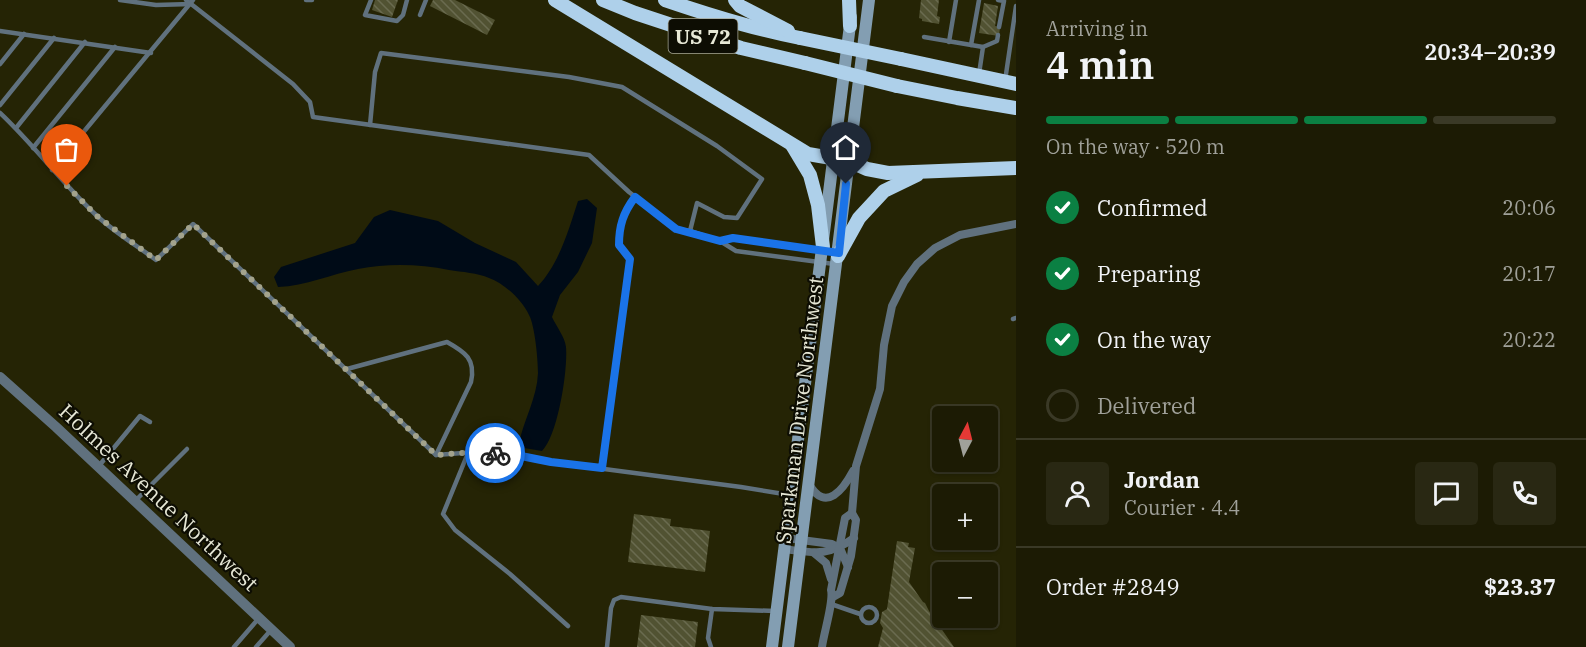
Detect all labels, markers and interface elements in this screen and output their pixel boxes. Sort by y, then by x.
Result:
text: Arriving in [1046,15,1148,42]
road number: US 72 [668,19,738,53]
text: 20:34–20:39 [1424,37,1556,66]
text: 4 min [1046,39,1154,90]
pin [820,122,871,184]
pin [41,124,92,186]
icon: home [829,131,862,164]
icon: bag [50,133,83,166]
text: On the way · 520 m [1046,133,1225,160]
icon: check [1046,191,1079,224]
text: Confirmed [1097,193,1208,222]
text: 20:06 [1502,194,1556,221]
icon: check [1046,257,1079,290]
text: Preparing [1097,259,1201,288]
text: 20:17 [1502,260,1556,287]
street label: Sparkman Drive Northwest [769,275,829,545]
icon: check [1046,323,1079,356]
text: On the way [1097,325,1211,354]
text: 20:22 [1502,326,1556,353]
text: Delivered [1097,391,1196,420]
street label: Holmes Avenue Northwest [53,397,265,597]
north arrow [932,406,998,472]
map controls [932,406,998,628]
courier [465,423,525,483]
icon: bike [479,437,512,470]
button: person [1046,462,1109,525]
button: chat [1415,462,1478,525]
button: phone [1493,462,1556,525]
text: Jordan [1124,465,1200,494]
button: + [932,484,998,550]
text: Courier · 4.4 [1124,494,1240,521]
button: − [932,562,998,628]
text: Order #2849 [1046,572,1180,601]
text: $23.37 [1484,572,1556,601]

